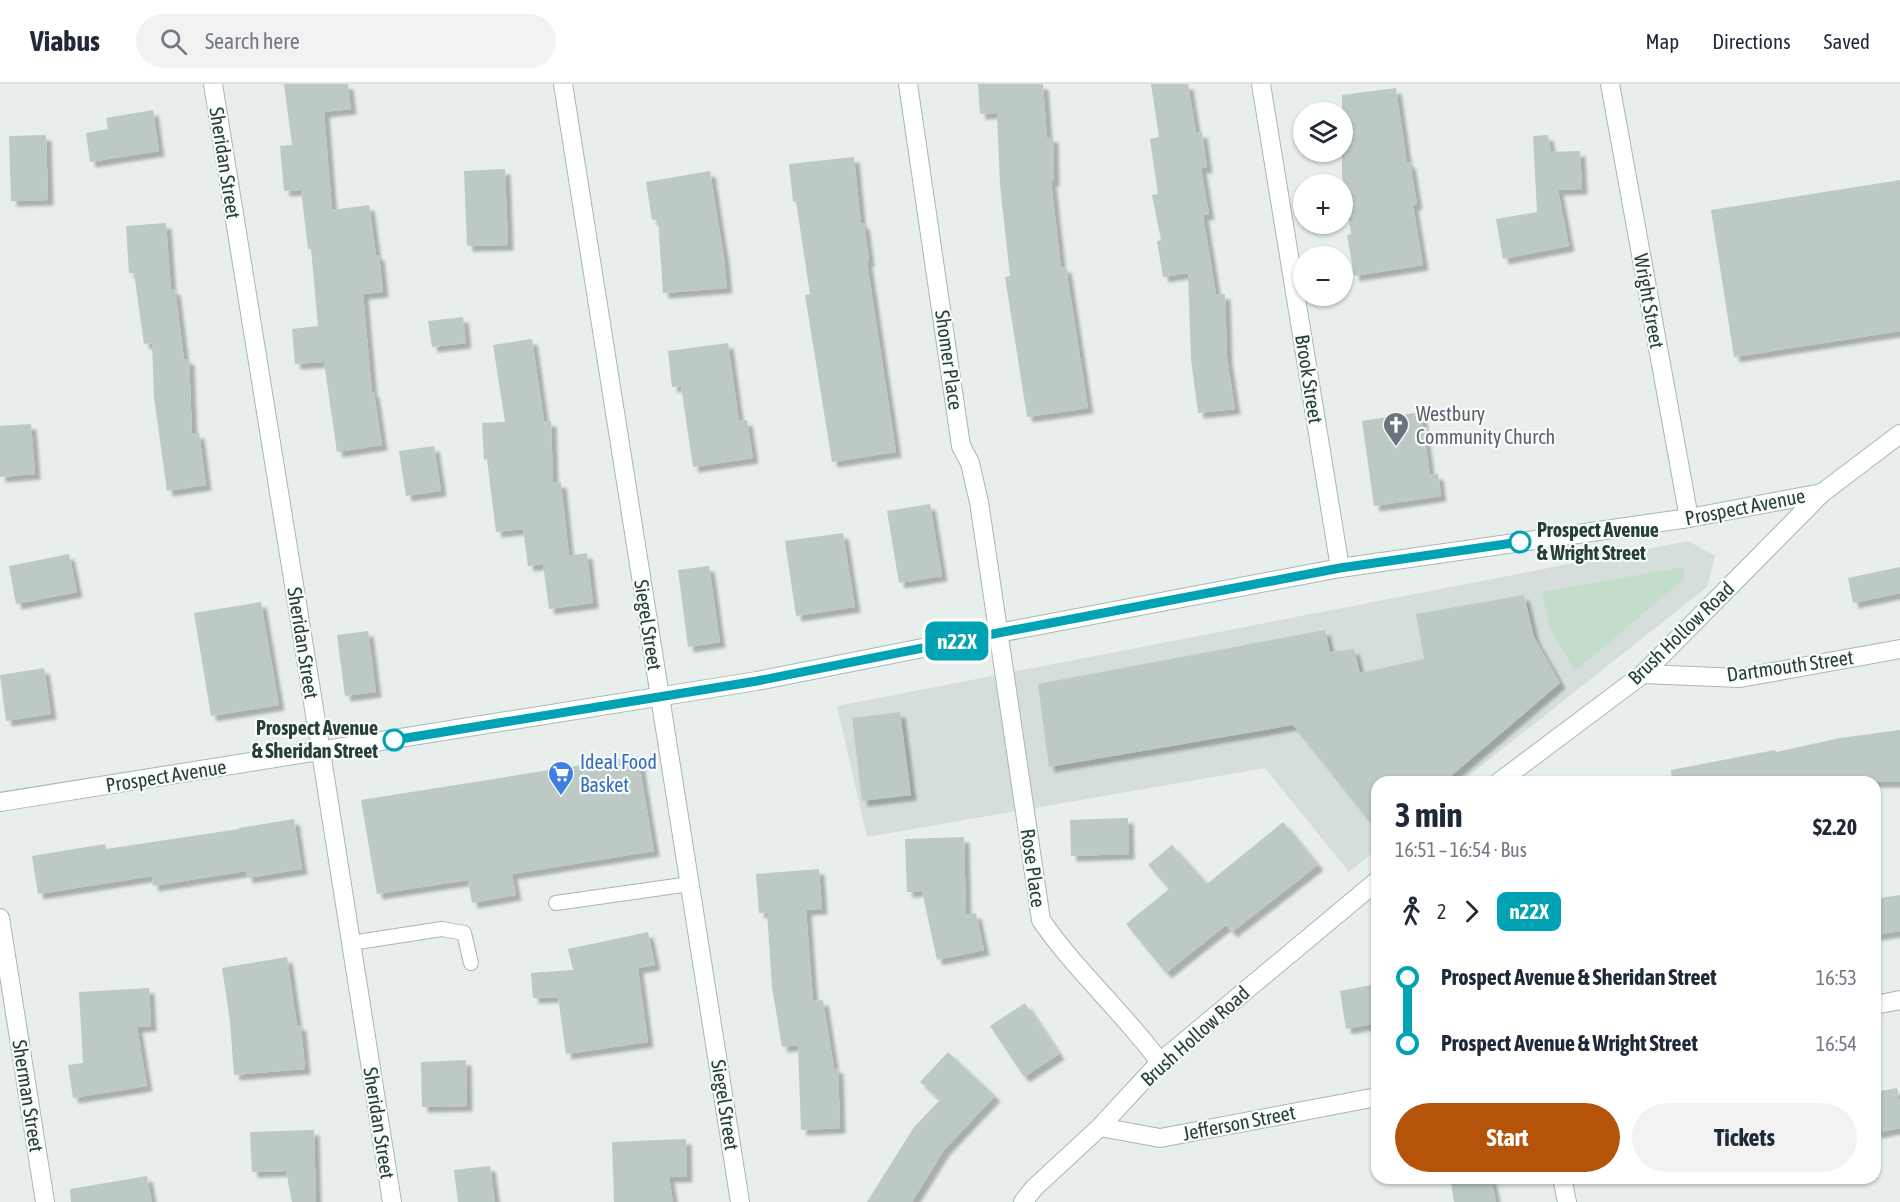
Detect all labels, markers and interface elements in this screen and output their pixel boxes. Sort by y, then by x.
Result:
search box [136,14,556,68]
text: Viabus [30,25,100,57]
icon: search [157,25,190,58]
text: Search here [205,28,300,54]
text: Map [1645,29,1679,53]
text: Directions [1712,29,1791,53]
text: Saved [1824,29,1870,53]
map controls [1293,102,1353,306]
button: layers [1293,102,1353,162]
street label: Sheridan Street [205,105,246,221]
button: + [1293,174,1353,234]
button: − [1293,246,1353,306]
street label: Wright Street [1630,252,1669,350]
street label: Shomer Place [931,309,968,411]
street label: Brook Street [1291,333,1328,425]
place label: Westbury Community Church [1416,402,1555,448]
church icon: Westbury Community Church [1381,410,1411,448]
street label: Prospect Avenue [1683,484,1807,529]
place label: Prospect Avenue & Wright Street [1537,518,1659,564]
marker: Prospect Avenue & Wright Street [1509,531,1531,553]
street label: Brush Hollow Road [1623,576,1738,689]
street label: Siegel Street [630,578,667,672]
street label: Sheridan Street [283,585,324,701]
line badge: n22X [915,622,999,660]
text: n22X [937,629,977,653]
street label: Dartmouth Street [1725,645,1855,686]
place label: Prospect Avenue & Sheridan Street [252,716,378,762]
marker: Prospect Avenue & Sheridan Street [383,729,405,751]
place label: Ideal Food Basket [580,750,657,796]
street label: Prospect Avenue [104,755,228,796]
supermarket icon: Ideal Food Basket [546,759,576,797]
text: 3 min [1395,796,1462,834]
text: $2.20 [1813,814,1857,840]
street label: Rose Place [1017,827,1050,909]
text: 16:51 – 16:54 · Bus [1395,838,1527,861]
icon: walk [1395,895,1428,928]
icon: forward [1455,895,1488,928]
text: n22X [1509,899,1549,923]
text: 2 [1437,900,1446,923]
text: Prospect Avenue & Sheridan Street [1441,964,1717,990]
text: 16:53 [1816,966,1857,989]
street label: Brush Hollow Road [1136,981,1254,1090]
text: Prospect Avenue & Wright Street [1441,1030,1698,1056]
text: 16:54 [1816,1032,1857,1055]
street label: Sherman Street [8,1038,49,1154]
street label: Siegel Street [707,1058,744,1152]
street label: Sheridan Street [359,1065,400,1181]
street label: Jefferson Street [1181,1100,1297,1145]
button: Start [1395,1103,1620,1172]
button: Tickets [1632,1103,1857,1172]

